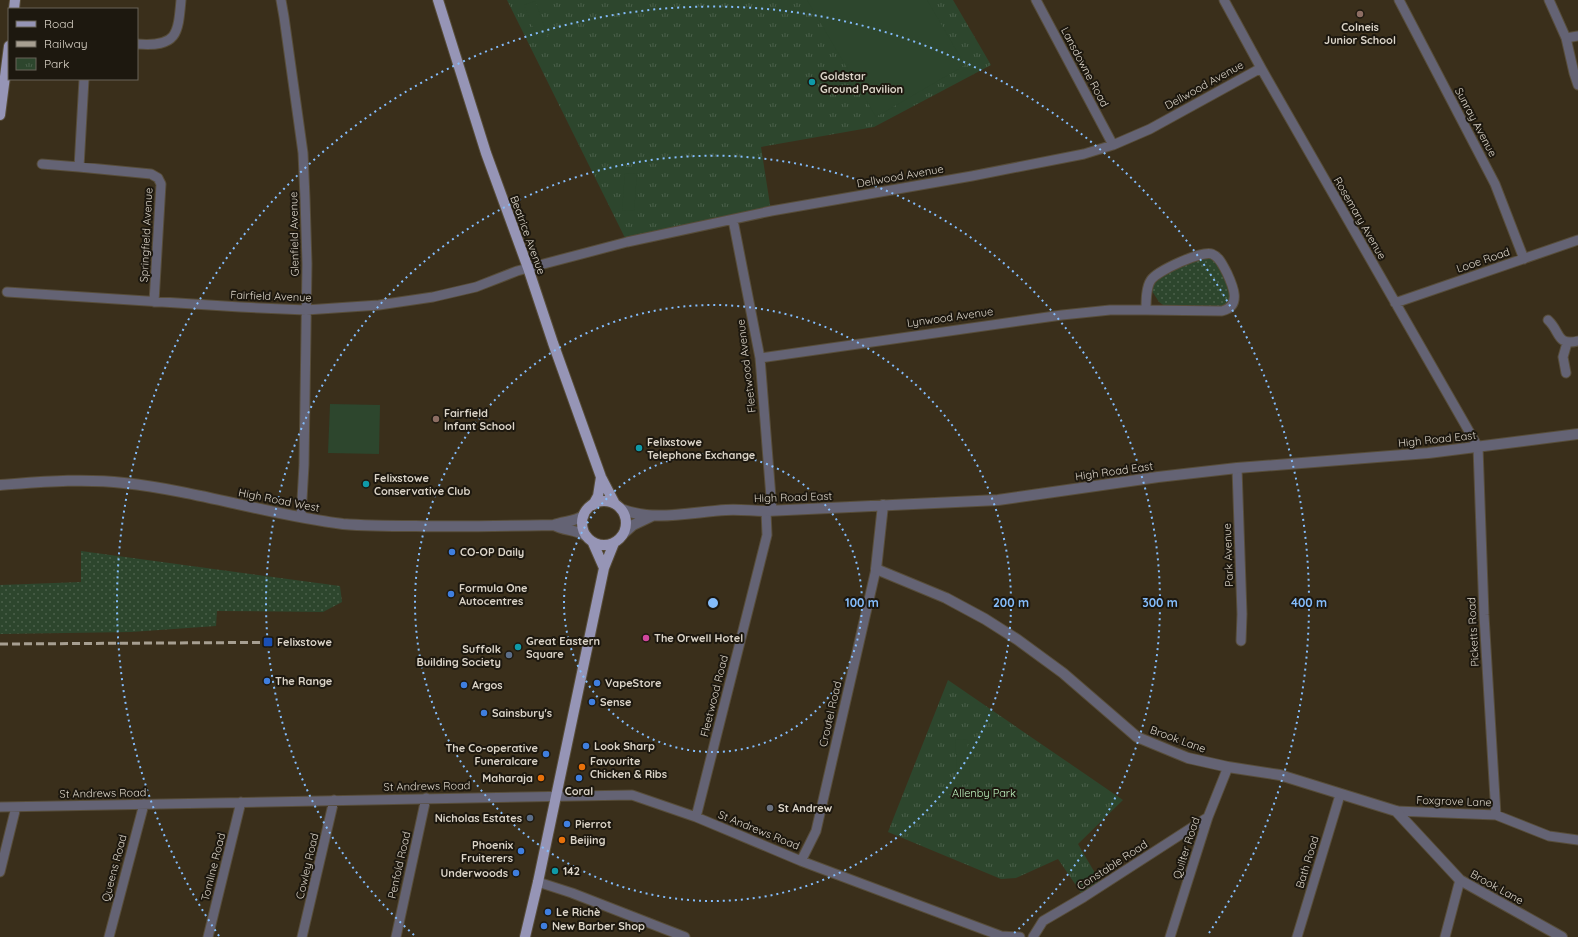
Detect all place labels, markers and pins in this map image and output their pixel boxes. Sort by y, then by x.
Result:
marker: Colneis Junior School [1355,9,1365,19]
place label: Colneis Junior School [1324,20,1396,47]
place label: Goldstar Ground Pavilion [820,69,903,96]
marker: Goldstar Ground Pavilion [807,77,817,87]
place label: Fairfield Infant School [444,406,515,433]
marker: Fairfield Infant School [431,414,441,424]
place label: Felixstowe Telephone Exchange [647,435,756,462]
marker: Felixstowe Telephone Exchange [634,443,644,453]
place label: Felixstowe Conservative Club [374,471,471,498]
marker: Felixstowe Conservative Club [361,479,371,489]
place label: CO-OP Daily [460,545,524,559]
marker: CO-OP Daily [447,547,457,557]
place label: Formula One Autocentres [459,581,528,608]
marker: Formula One Autocentres [446,589,456,599]
centre of rings [706,596,720,610]
place label: The Orwell Hotel [654,631,743,645]
marker: The Orwell Hotel [641,633,651,643]
place label: Great Eastern Square [526,634,600,661]
place label: Felixstowe [277,635,332,649]
marker: Felixstowe [262,636,274,648]
place label: Suffolk Building Society [417,642,501,669]
marker: Great Eastern Square [513,642,523,652]
marker: Suffolk Building Society [504,650,514,660]
place label: The Range [275,674,333,688]
marker: The Range [262,676,272,686]
place label: VapeStore [605,676,662,690]
place label: Argos [472,678,503,692]
marker: VapeStore [592,678,602,688]
marker: Argos [459,680,469,690]
place label: Sense [600,695,632,709]
marker: Sense [587,697,597,707]
place label: Sainsbury's [492,706,552,720]
marker: Sainsbury's [479,708,489,718]
place label: Look Sharp [594,739,655,753]
place label: The Co-operative Funeralcare [445,741,539,768]
marker: Look Sharp [581,741,591,751]
marker: The Co-operative Funeralcare [541,749,551,759]
place label: Favourite Chicken & Ribs [590,754,667,781]
marker: Favourite Chicken & Ribs [577,762,587,772]
place label: Maharaja [482,771,533,785]
marker: Maharaja [536,773,546,783]
marker: Coral [574,773,584,783]
place label: Coral [565,784,593,798]
place label: St Andrew [778,801,833,815]
marker: St Andrew [765,803,775,813]
place label: Nicholas Estates [435,811,522,825]
marker: Nicholas Estates [525,813,535,823]
place label: Pierrot [575,817,611,831]
marker: Pierrot [562,819,572,829]
place label: Beijing [570,833,605,847]
marker: Beijing [557,835,567,845]
place label: Phoenix Fruiterers [461,838,514,865]
marker: Phoenix Fruiterers [516,846,526,856]
place label: 142 [563,864,580,878]
place label: Underwoods [441,866,508,880]
marker: 142 [550,866,560,876]
marker: Underwoods [511,868,521,878]
place label: Le Richè [556,905,601,919]
marker: Le Richè [543,907,553,917]
place label: New Barber Shop [552,919,645,933]
marker: New Barber Shop [539,921,549,931]

